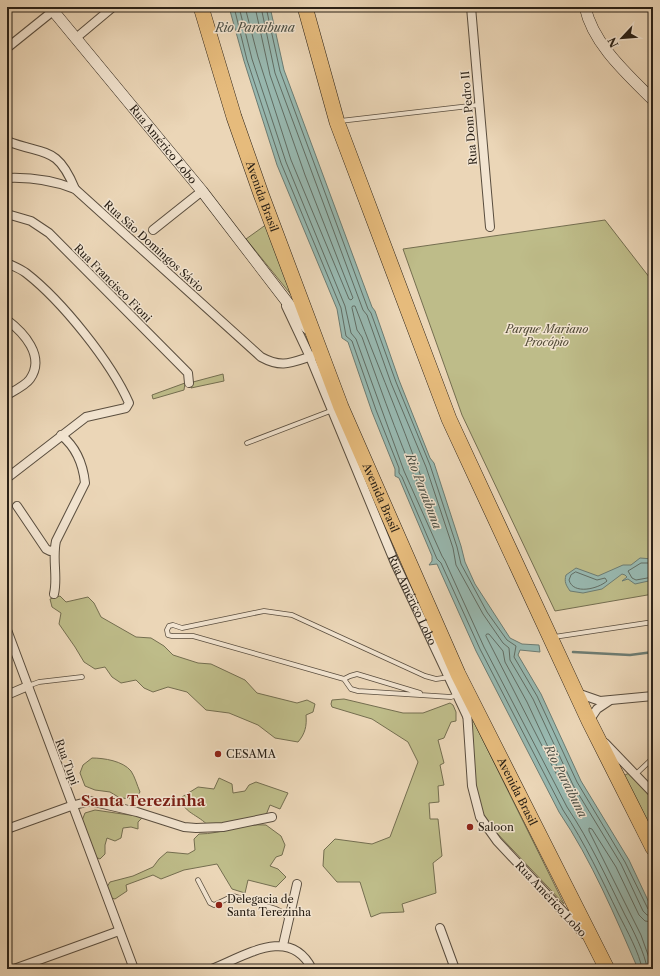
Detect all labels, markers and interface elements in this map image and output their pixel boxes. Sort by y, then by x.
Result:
north arrow [602,18,642,58]
water label: Rio Paraibuna [214,20,295,35]
text: N [604,35,621,50]
street label: Rua Dom Pedro II [458,70,480,166]
street label: Rua Américo Lobo [127,102,200,187]
street label: Avenida Brasil [243,158,282,234]
street label: Rua São Domingos Sávio [101,197,207,295]
street label: Rua Francisco Fioni [71,241,155,325]
park label: Parque Mariano Procópio [505,322,588,349]
water label: Rio Paraibuna [402,450,445,531]
street label: Avenida Brasil [359,460,402,535]
street label: Rua Américo Lobo [385,553,440,648]
street label: Rua Tupi [52,737,82,788]
water label: Rio Paraibuna [541,741,591,820]
place label: CESAMA [226,747,277,761]
marker: CESAMA [213,749,223,759]
street label: Avenida Brasil [494,754,541,828]
district label: Santa Terezinha [81,791,206,810]
place label: Saloon [478,820,514,834]
marker: Saloon [465,822,475,832]
street label: Rua Américo Lobo [512,858,590,940]
place label: Delegacia de Santa Terezinha [227,892,311,919]
marker: Delegacia de Santa Terezinha [214,900,224,910]

